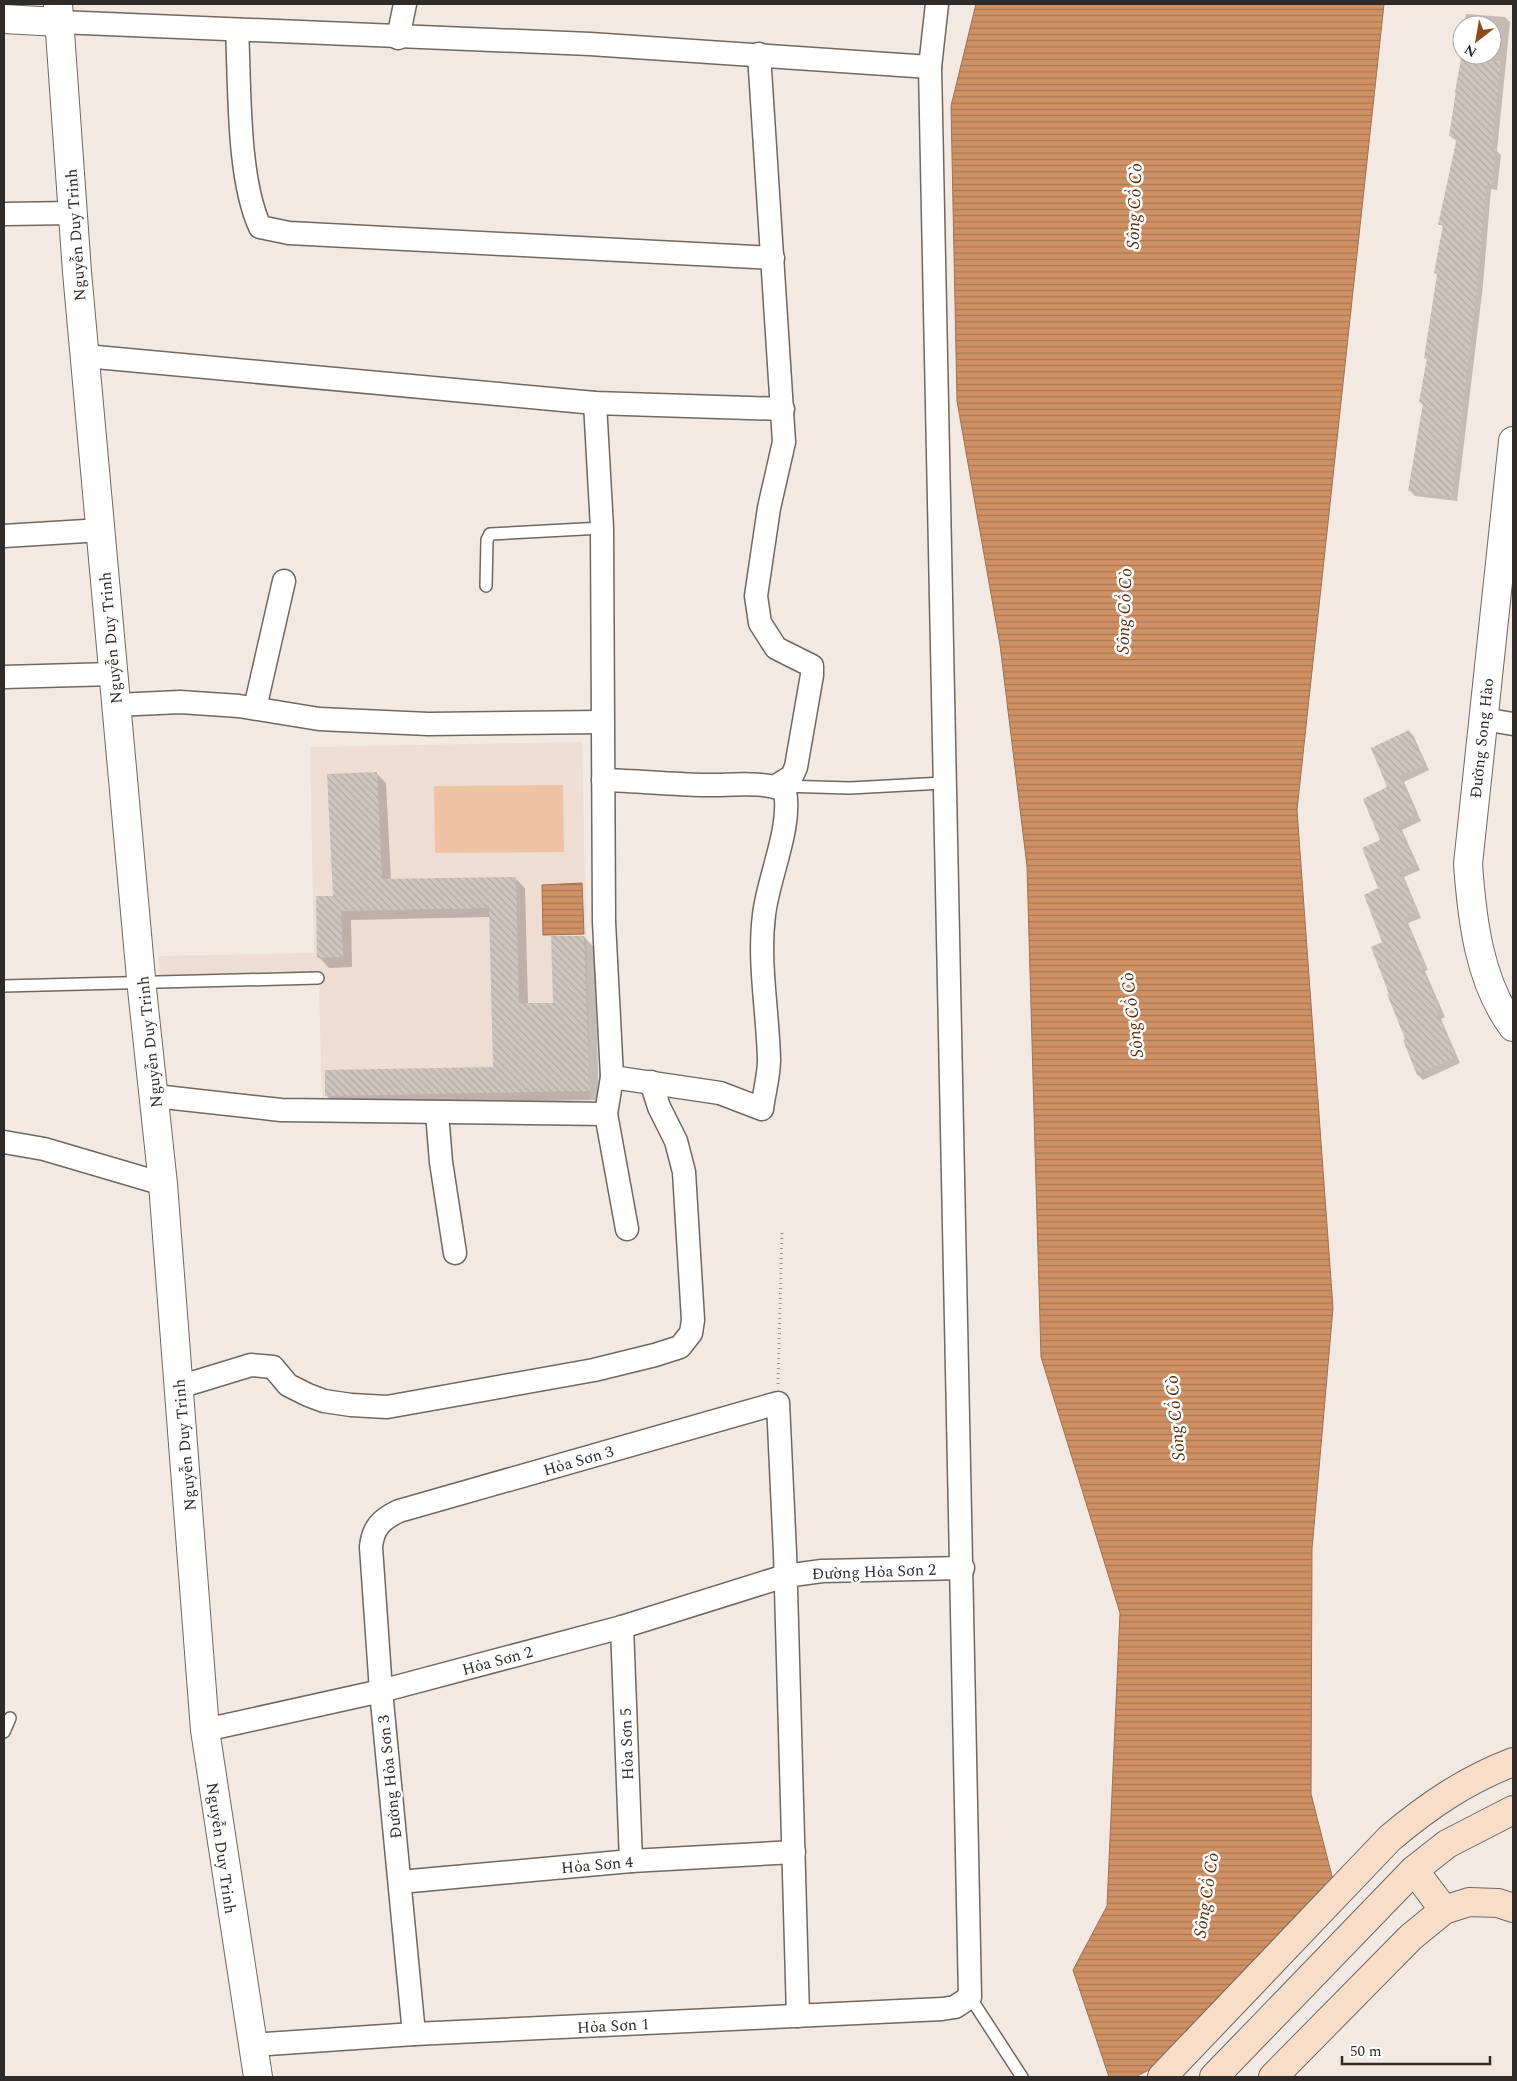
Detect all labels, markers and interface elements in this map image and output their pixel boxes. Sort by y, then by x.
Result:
north arrow [1452,15,1502,65]
text: N [1460,39,1481,63]
water label: Sông Cổ Cò [1120,163,1149,250]
street label: Nguyễn Duy Trinh [59,168,93,302]
water label: Sông Cổ Cò [1110,568,1139,655]
street label: Nguyễn Duy Trinh [93,571,129,705]
street label: Đường Song Hào [1464,677,1500,799]
water label: Sông Cổ Cò [1114,971,1151,1059]
street label: Nguyễn Duy Trinh [131,975,169,1109]
water label: Sông Cổ Cò [1158,1374,1193,1462]
street label: Nguyễn Duy Trinh [167,1378,203,1512]
street label: Hỏa Sơn 3 [540,1439,616,1482]
street label: Đường Hỏa Sơn 2 [812,1558,937,1586]
street label: Hỏa Sơn 2 [459,1640,535,1682]
street label: Hỏa Sơn 5 [614,1707,640,1781]
street label: Đường Hỏa Sơn 3 [372,1714,408,1840]
street label: Nguyễn Duy Trinh [200,1781,242,1915]
street label: Hỏa Sơn 4 [560,1850,634,1880]
water label: Sông Cổ Cò [1186,1850,1227,1940]
street label: Hỏa Sơn 1 [576,2012,650,2040]
scale bar [1342,2034,1490,2066]
text: 50 m [1350,2040,1382,2063]

